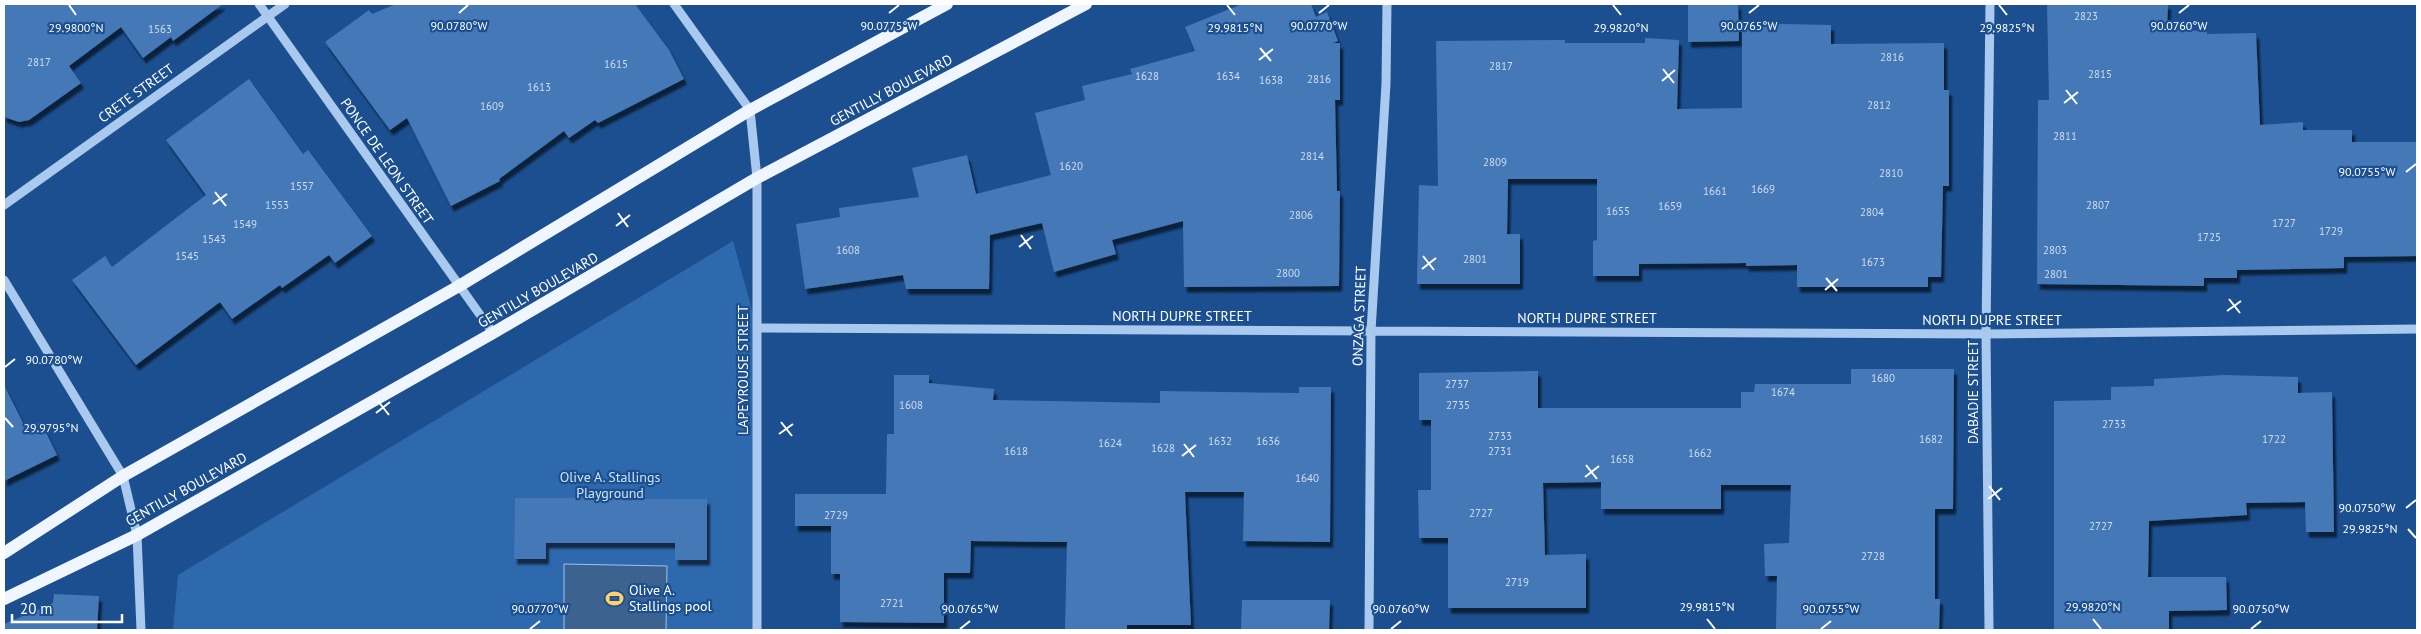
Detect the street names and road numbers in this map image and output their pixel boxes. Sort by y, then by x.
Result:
street label: GENTILLY BOULEVARD [827,50,955,130]
street label: CRETE STREET [95,59,178,126]
street label: PONCE DE LEON STREET [337,94,438,228]
street label: GENTILLY BOULEVARD [475,248,601,332]
street label: ONZAGA STREET [1348,265,1370,367]
street label: LAPEYROUSE STREET [734,305,752,435]
street label: NORTH DUPRE STREET [1112,307,1252,325]
street label: NORTH DUPRE STREET [1517,309,1657,327]
street label: NORTH DUPRE STREET [1922,311,2062,329]
street label: DABADIE STREET [1964,340,1982,444]
street label: GENTILLY BOULEVARD [122,448,250,530]

